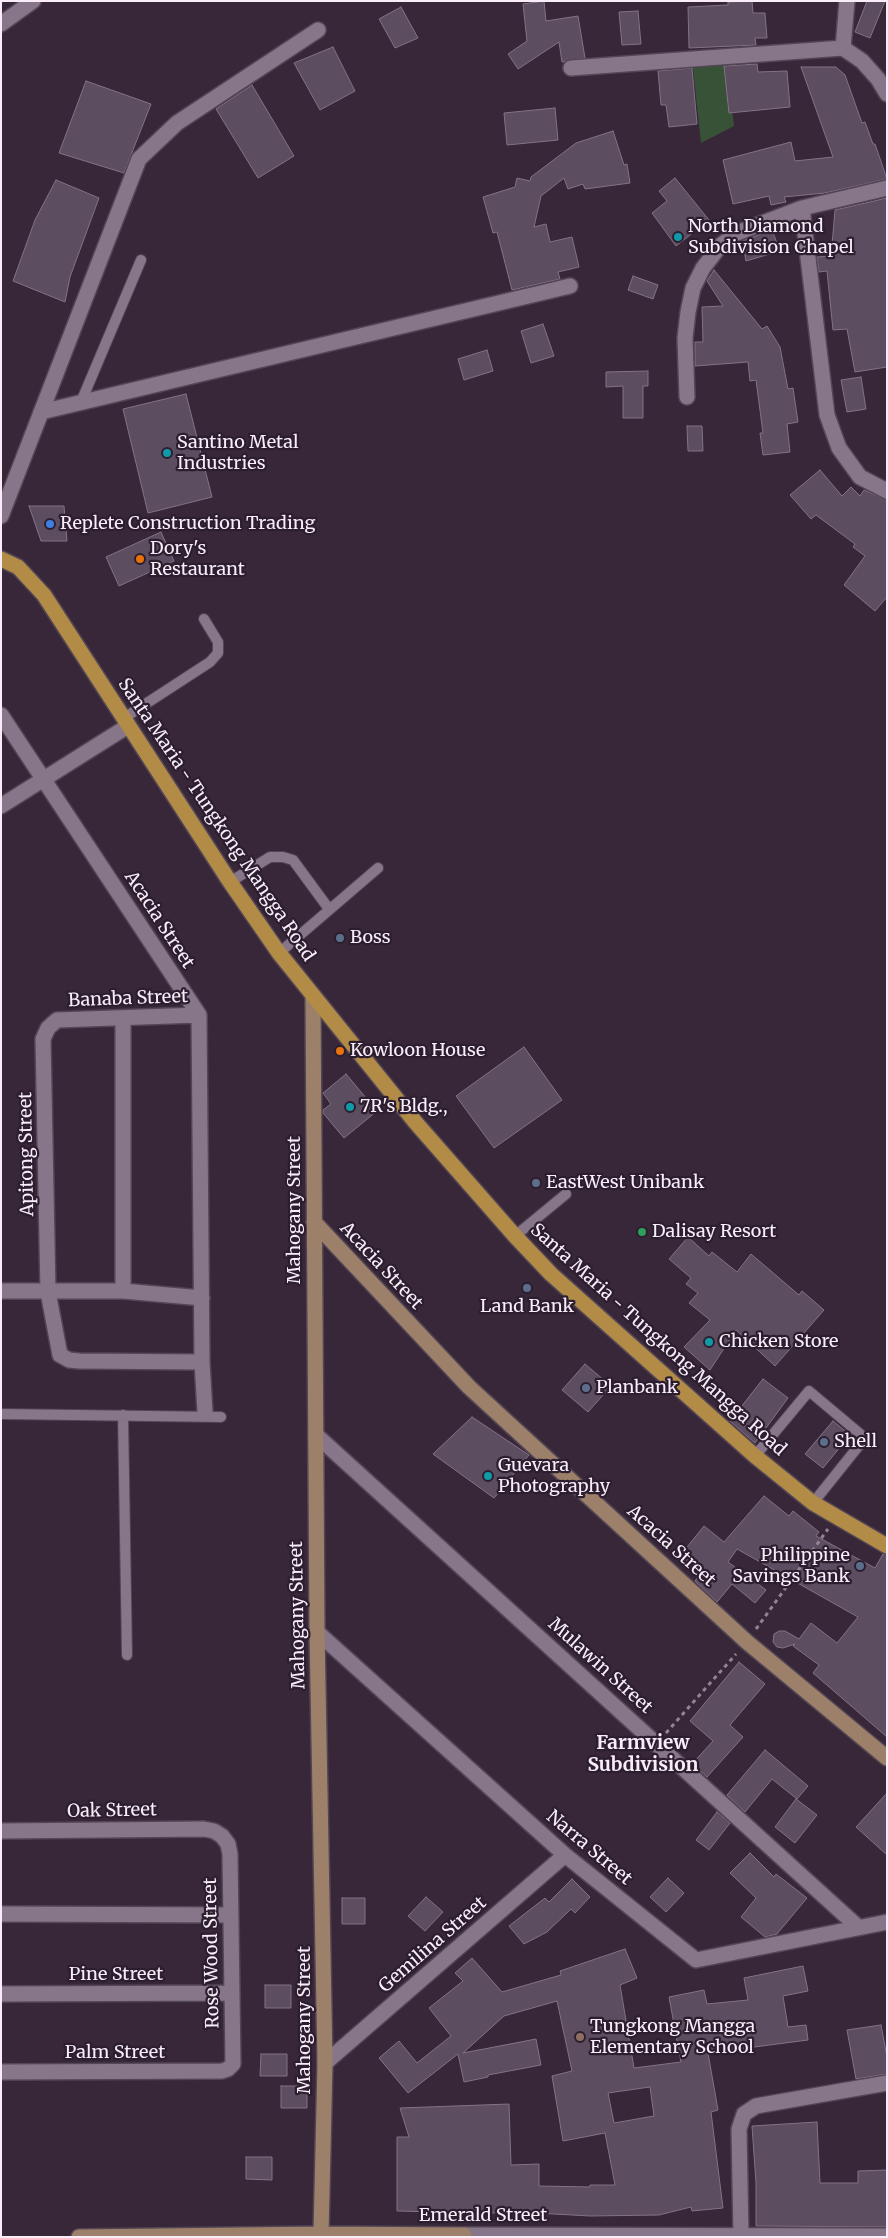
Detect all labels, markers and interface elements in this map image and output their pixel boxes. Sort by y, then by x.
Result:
place label: North Diamond Subdivision Chapel [688,216,854,258]
marker: North Diamond Subdivision Chapel [672,231,684,243]
place label: Santino Metal Industries [177,432,299,474]
marker: Santino Metal Industries [161,447,173,459]
place label: Replete Construction Trading [60,513,315,535]
marker: Replete Construction Trading [44,518,56,530]
place label: Dory's Restaurant [150,538,245,580]
marker: Dory's Restaurant [134,553,146,565]
street label: Santa Maria - Tungkong Mangga Road [113,674,319,966]
street label: Acacia Street [120,867,198,973]
place label: Boss [350,927,391,949]
marker: Boss [334,932,346,944]
street label: Banaba Street [68,986,188,1012]
place label: Kowloon House [350,1040,485,1062]
marker: Kowloon House [334,1045,346,1057]
street label: Apitong Street [15,1092,39,1216]
place label: 7R's Bldg., [360,1096,447,1118]
marker: 7R's Bldg., [344,1101,356,1113]
street label: Mahogany Street [284,1136,306,1284]
place label: EastWest Unibank [546,1172,704,1194]
marker: EastWest Unibank [530,1177,542,1189]
street label: Acacia Street [335,1218,427,1314]
street label: Santa Maria - Tungkong Mangga Road [526,1219,790,1461]
place label: Dalisay Resort [652,1221,776,1243]
marker: Dalisay Resort [636,1226,648,1238]
marker: Land Bank [521,1282,533,1294]
place label: Land Bank [480,1296,574,1318]
place label: Chicken Store [719,1331,838,1353]
marker: Chicken Store [703,1336,715,1348]
place label: Planbank [596,1377,678,1399]
marker: Planbank [580,1382,592,1394]
place label: Shell [834,1431,877,1453]
marker: Shell [818,1436,830,1448]
place label: Guevara Photography [498,1455,610,1498]
marker: Guevara Photography [482,1470,494,1482]
street label: Acacia Street [622,1501,720,1591]
street label: Mahogany Street [286,1541,310,1689]
place label: Philippine Savings Bank [732,1545,850,1588]
marker: Philippine Savings Bank [854,1560,866,1572]
street label: Mulawin Street [543,1614,657,1718]
district label: Farmview Subdivision [588,1733,698,1777]
street label: Oak Street [67,1799,157,1823]
street label: Narra Street [542,1806,636,1890]
street label: Rose Wood Street [200,1877,224,2029]
street label: Gemilina Street [375,1892,491,1998]
street label: Mahogany Street [294,1946,316,2094]
street label: Pine Street [69,1964,163,1986]
place label: Tungkong Mangga Elementary School [590,2016,755,2058]
marker: Tungkong Mangga Elementary School [574,2031,586,2043]
street label: Palm Street [65,2042,165,2064]
street label: Emerald Street [419,2205,547,2227]

